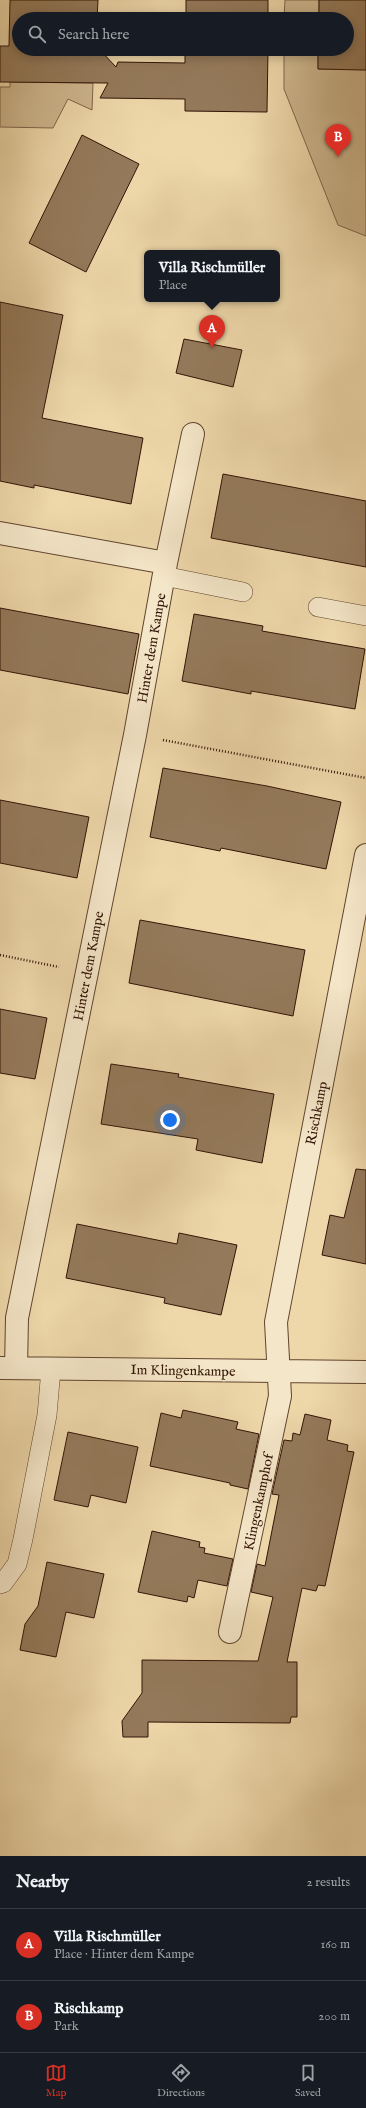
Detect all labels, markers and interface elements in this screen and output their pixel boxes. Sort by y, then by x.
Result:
search box [12,12,354,56]
icon: search [26,23,48,45]
text: Search here [58,25,129,44]
pin: B [325,124,351,157]
popup [144,250,280,302]
text: Villa Rischmüller [159,258,265,277]
text: Place [159,277,187,294]
pin: A [199,315,225,348]
street label: Hinter dem Kampe [133,591,171,705]
street label: Hinter dem Kampe [70,909,109,1023]
street label: Rischkamp [302,1079,332,1147]
your location [160,1110,180,1130]
street label: Im Klingenkampe [130,1361,236,1381]
street label: Klingenkamphof [240,1449,279,1552]
text: Nearby [16,1872,69,1893]
text: 2 results [306,1874,350,1891]
text: Villa Rischmüller [54,1927,161,1946]
text: A [25,1936,33,1953]
text: 160 m [320,1936,350,1953]
text: Place · Hinter dem Kampe [54,1946,194,1963]
text: Rischkamp [54,1999,123,2018]
text: B [25,2008,33,2025]
text: 200 m [318,2008,350,2025]
text: Park [54,2018,79,2035]
tab: Map [45,2062,67,2100]
tab: Directions [157,2062,205,2100]
tab: Saved [295,2062,321,2100]

